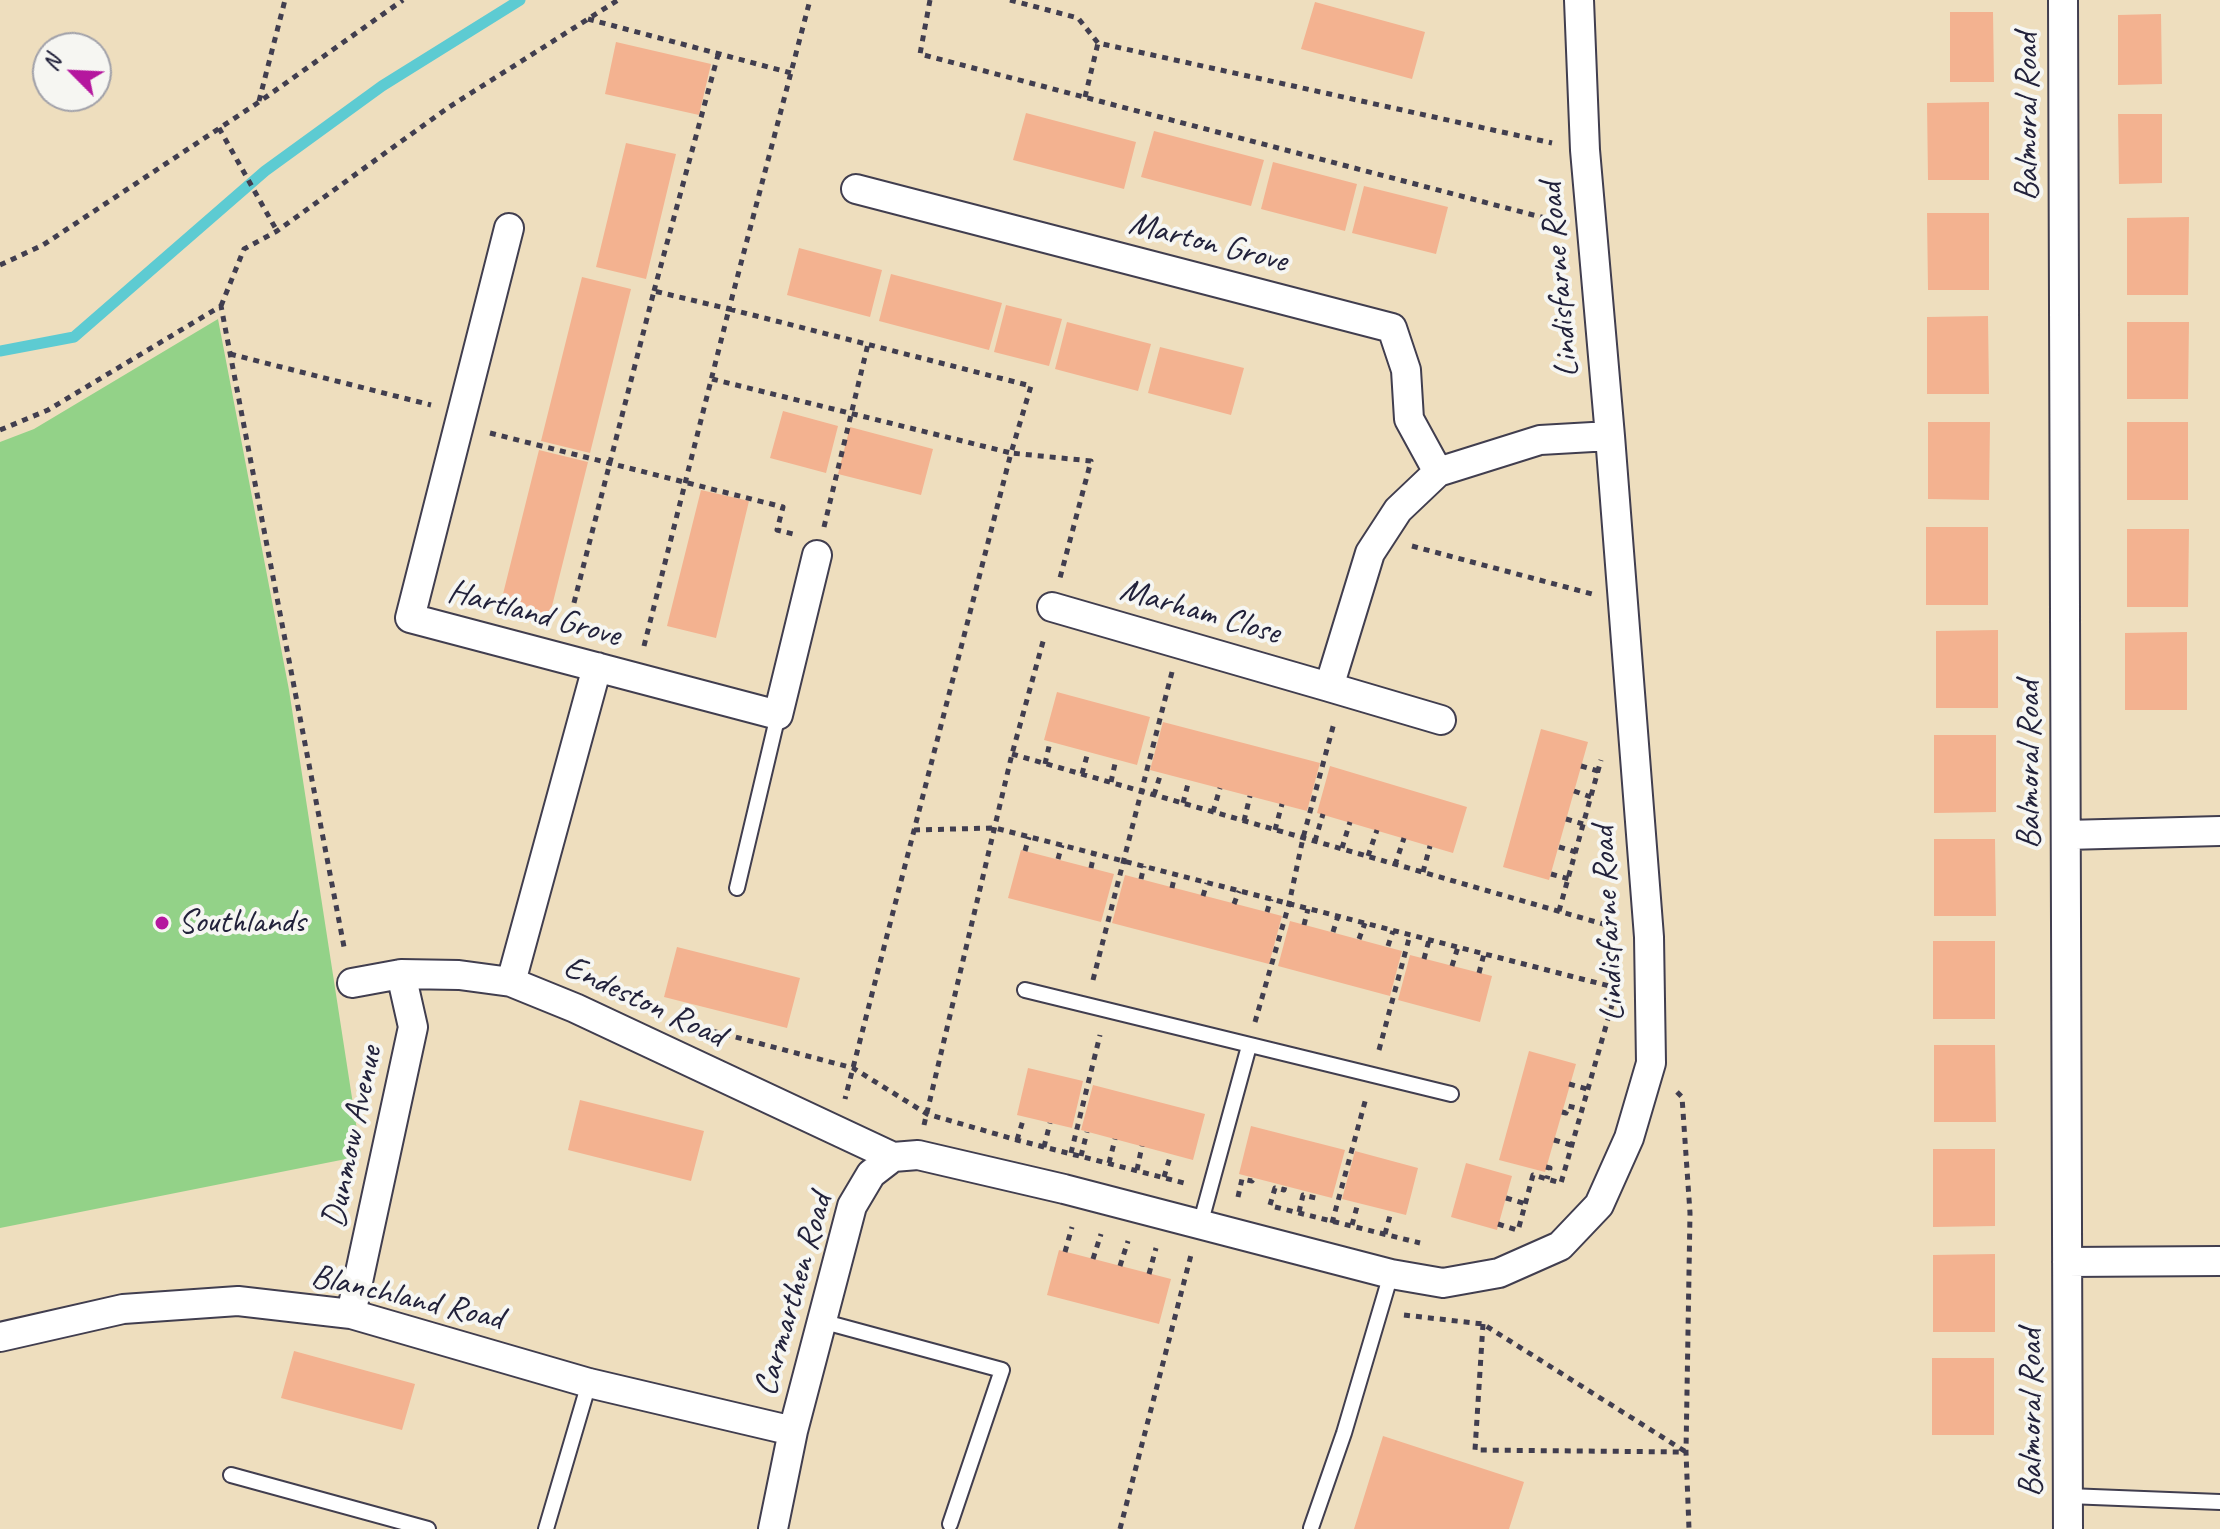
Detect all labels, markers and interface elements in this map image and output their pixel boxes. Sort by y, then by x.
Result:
north arrow [32,32,112,112]
street label: Balmoral Road [2008,33,2048,201]
text: N [36,51,67,75]
street label: Lindisfarne Road [1531,181,1589,379]
street label: Marton Grove [1125,204,1291,282]
street label: Marham Close [1115,570,1285,654]
street label: Hartland Grove [443,571,625,657]
street label: Balmoral Road [2010,681,2050,849]
street label: Lindisfarne Road [1584,825,1634,1023]
place label: Southlands [178,903,305,943]
marker: Southlands [153,914,171,932]
street label: Endeston Road [557,947,731,1057]
street label: Dunmow Avenue [314,1043,392,1231]
street label: Carmarthen Road [746,1189,842,1401]
street label: Blanchland Road [307,1256,507,1340]
street label: Balmoral Road [2012,1329,2052,1497]

